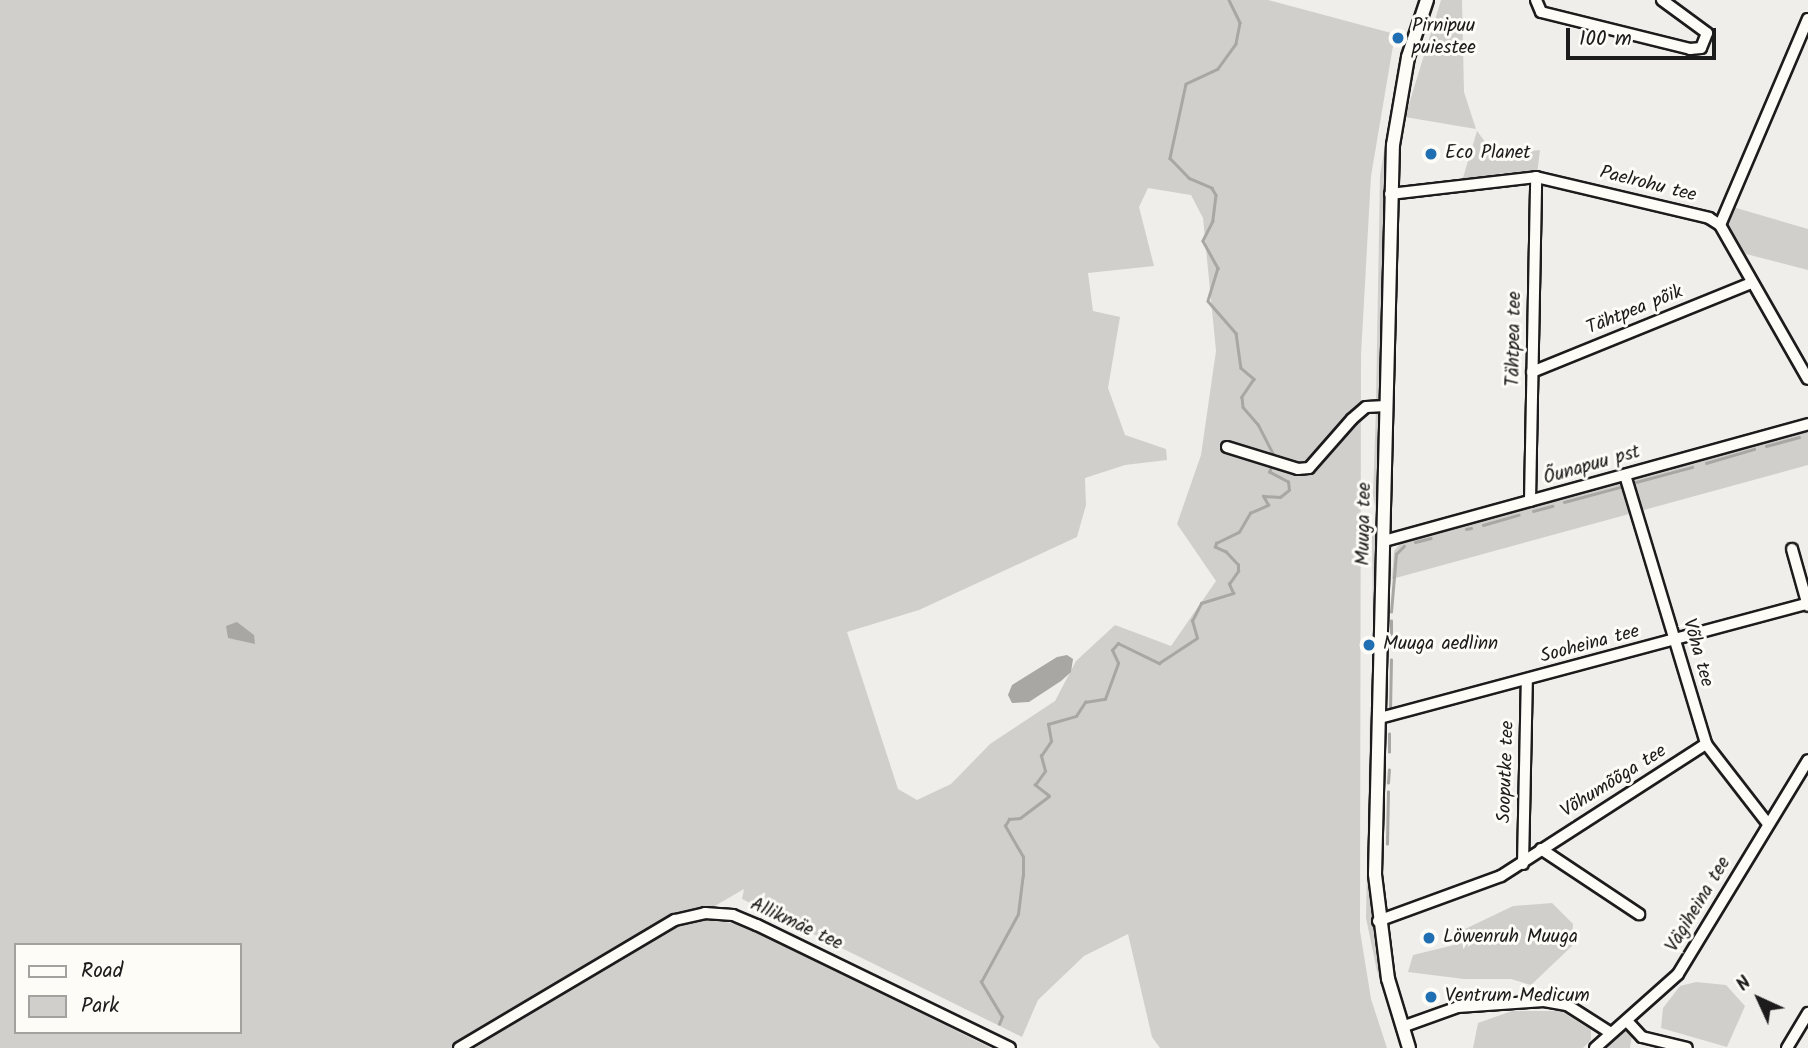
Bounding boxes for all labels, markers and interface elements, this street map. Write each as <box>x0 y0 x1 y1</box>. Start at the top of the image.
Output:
scale bar <box>1570 14 1720 58</box>
place label: Pirnipuu puiestee <box>1412 16 1476 60</box>
text: 100 m <box>1579 23 1632 56</box>
marker: Pirnipuu puiestee <box>1390 30 1406 46</box>
place label: Eco Planet <box>1445 143 1531 165</box>
marker: Eco Planet <box>1423 146 1439 162</box>
street label: Paelrohu tee <box>1597 162 1699 208</box>
street label: Tähtpea põik <box>1583 281 1687 341</box>
street label: Tähtpea tee <box>1503 291 1527 387</box>
street label: Õunapuu pst <box>1541 441 1643 491</box>
street label: Muuga tee <box>1353 482 1377 566</box>
street label: Võha tee <box>1676 616 1718 690</box>
street label: Sooheina tee <box>1538 621 1642 669</box>
place label: Muuga aedlinn <box>1383 634 1498 656</box>
marker: Muuga aedlinn <box>1361 637 1377 653</box>
street label: Sooputke tee <box>1494 720 1520 824</box>
street label: Võhumõõga tee <box>1557 740 1671 824</box>
street label: Vägiheina tee <box>1662 853 1736 957</box>
street label: Allikmäe tee <box>746 894 846 956</box>
place label: Löwenruh Muuga <box>1443 927 1578 949</box>
marker: Löwenruh Muuga <box>1421 930 1437 946</box>
legend <box>14 943 242 1034</box>
text: Road <box>81 955 123 988</box>
north arrow <box>1724 964 1794 1034</box>
text: N <box>1729 969 1759 999</box>
place label: Ventrum Medicum <box>1445 986 1590 1008</box>
marker: Ventrum Medicum <box>1423 989 1439 1005</box>
text: Park <box>81 990 119 1023</box>

